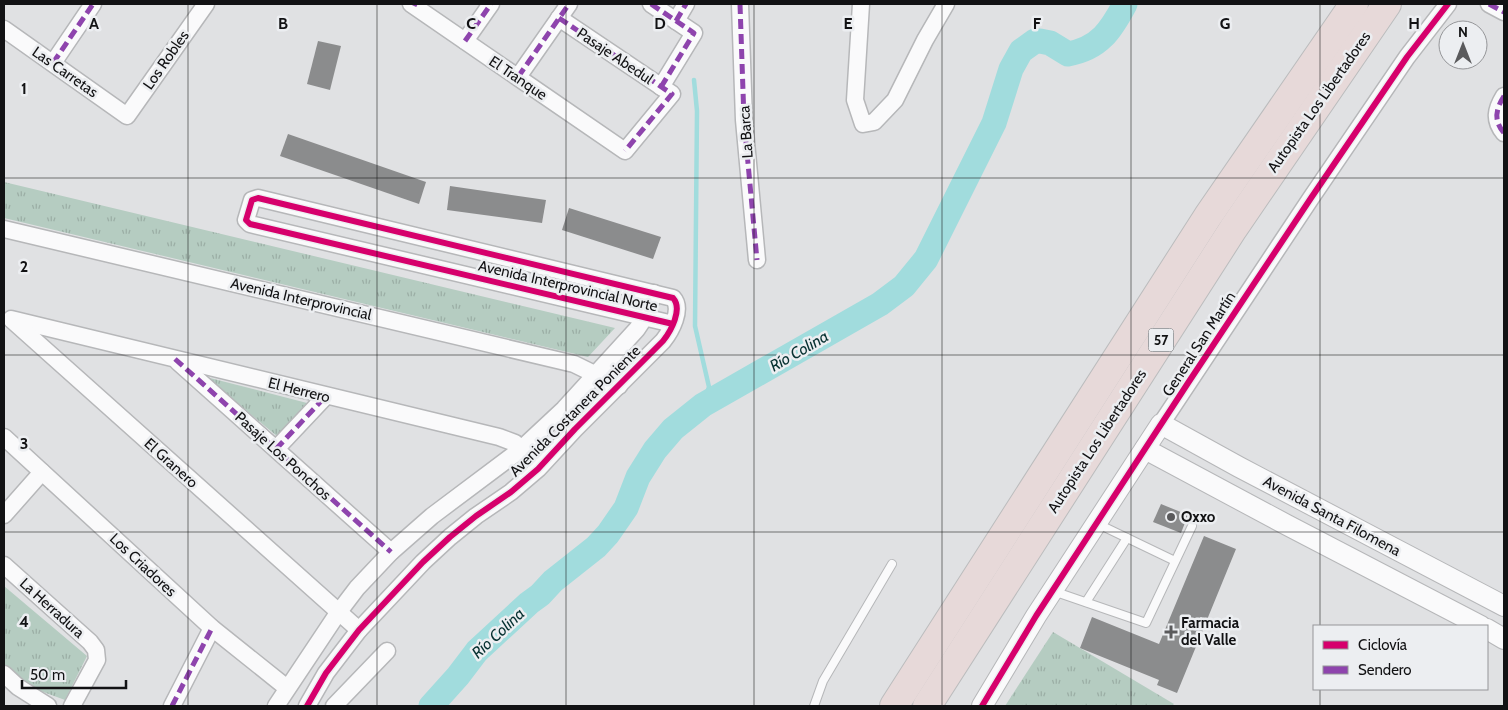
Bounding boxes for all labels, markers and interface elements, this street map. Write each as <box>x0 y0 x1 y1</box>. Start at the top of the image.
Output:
text: A <box>89 14 99 33</box>
text: B <box>278 14 288 33</box>
text: C <box>466 14 476 33</box>
text: D <box>654 14 666 33</box>
text: E <box>843 14 853 33</box>
text: F <box>1033 14 1042 33</box>
text: G <box>1220 14 1230 33</box>
text: H <box>1408 14 1420 33</box>
north arrow <box>1438 20 1488 70</box>
text: N <box>1458 23 1468 41</box>
street label: Pasaje Abedul <box>573 24 657 88</box>
street label: Los Robles <box>139 27 193 93</box>
street label: Autopista Los Libertadores <box>1264 28 1374 176</box>
street label: Las Carretas <box>29 43 101 101</box>
street label: El Tranque <box>486 52 551 104</box>
text: 1 <box>21 79 27 98</box>
street label: La Barca <box>735 104 757 159</box>
text: 2 <box>20 257 28 276</box>
street label: Avenida Interprovincial Norte <box>477 257 660 315</box>
street label: Avenida Interprovincial <box>229 274 374 324</box>
street label: General San Martín <box>1159 288 1239 400</box>
water label: Río Colina <box>766 327 832 375</box>
road number: 57 <box>1148 328 1174 352</box>
street label: Avenida Costanera Poniente <box>506 342 644 480</box>
street label: Autopista Los Libertadores <box>1044 366 1150 516</box>
street label: El Herrero <box>266 374 332 406</box>
street label: Pasaje Los Ponchos <box>231 408 335 504</box>
text: 3 <box>20 434 28 453</box>
street label: El Granero <box>140 434 202 492</box>
street label: Avenida Santa Filomena <box>1260 472 1404 560</box>
place label: Oxxo <box>1181 508 1216 526</box>
marker: Oxxo <box>1165 511 1177 523</box>
street label: Los Criadores <box>106 530 180 600</box>
street label: La Herradura <box>16 574 89 642</box>
water label: Río Colina <box>468 604 528 662</box>
text: 4 <box>19 612 29 631</box>
place label: Farmacia del Valle <box>1181 614 1240 649</box>
legend <box>1313 625 1488 690</box>
marker: Farmacia del Valle <box>1165 626 1177 638</box>
text: Ciclovía <box>1358 636 1408 654</box>
scale bar <box>22 658 126 690</box>
text: Sendero <box>1358 661 1412 679</box>
text: 50 m <box>30 666 65 684</box>

